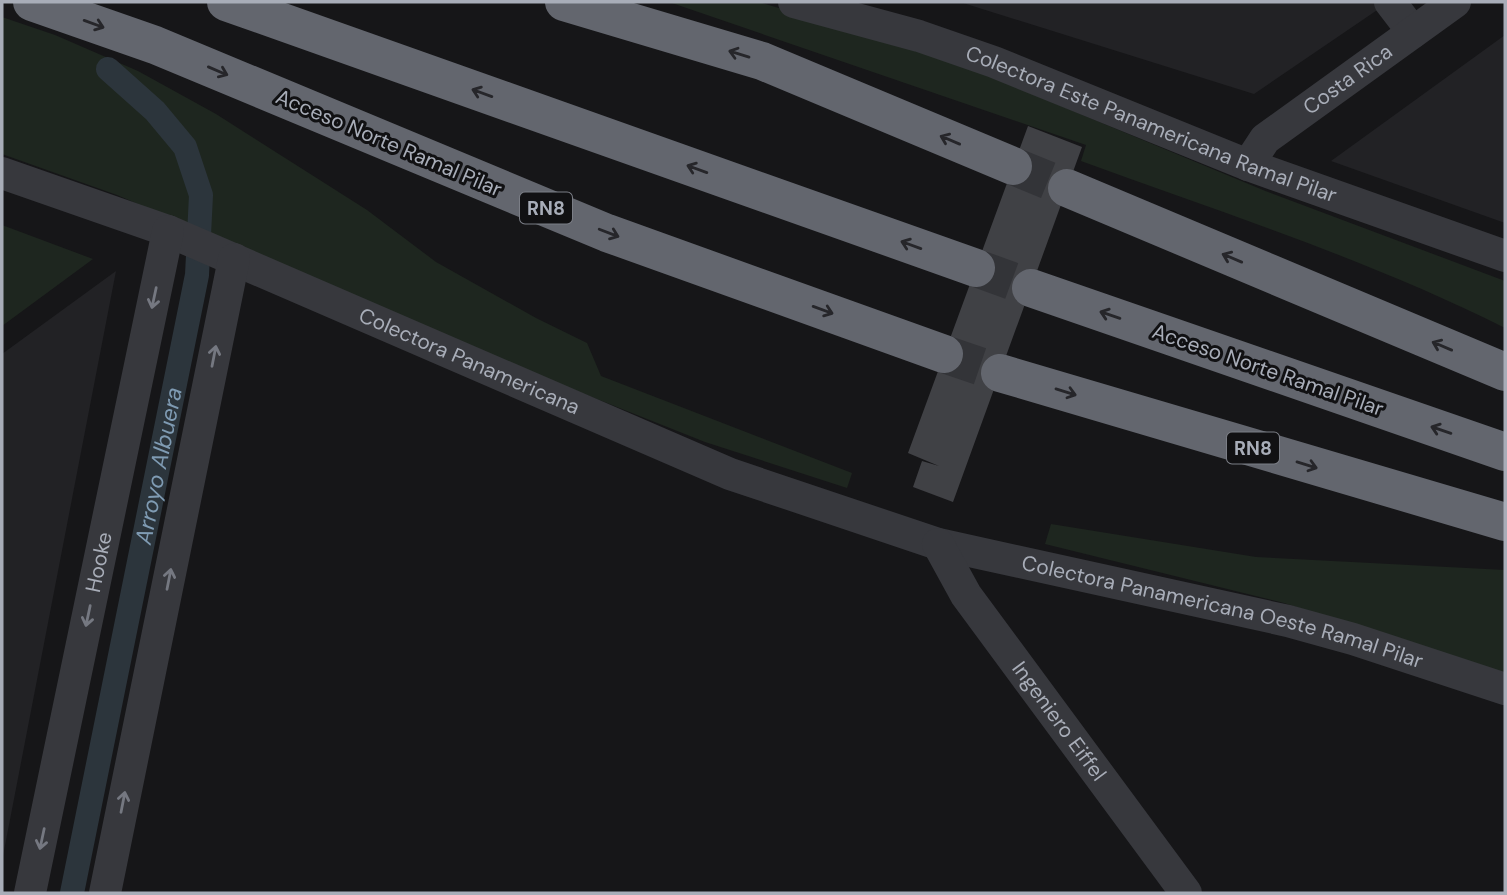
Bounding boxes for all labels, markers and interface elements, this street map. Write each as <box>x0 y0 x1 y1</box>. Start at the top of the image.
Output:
one-way arrow <box>82 18 104 31</box>
street label: Costa Rica <box>1297 38 1398 121</box>
street label: Colectora Este Panamericana Ramal Pilar <box>962 39 1341 209</box>
one-way arrow <box>728 47 750 60</box>
one-way arrow <box>206 66 228 79</box>
street label: Acceso Norte Ramal Pilar <box>272 83 507 203</box>
one-way arrow <box>472 86 494 98</box>
one-way arrow <box>940 132 961 145</box>
one-way arrow <box>686 162 708 174</box>
road number: RN8 <box>520 192 572 224</box>
one-way arrow <box>598 228 619 241</box>
one-way arrow <box>901 238 923 250</box>
one-way arrow <box>1222 251 1244 264</box>
one-way arrow <box>146 286 160 309</box>
street label: Colectora Panamericana <box>354 301 584 421</box>
one-way arrow <box>812 305 834 317</box>
one-way arrow <box>1099 308 1121 321</box>
street label: Acceso Norte Ramal Pilar <box>1148 317 1388 423</box>
one-way arrow <box>1432 339 1454 352</box>
one-way arrow <box>207 345 221 368</box>
water label: Arroyo Albuera <box>128 384 189 548</box>
one-way arrow <box>1055 387 1077 400</box>
one-way arrow <box>1430 423 1452 435</box>
road number: RN8 <box>1227 432 1279 463</box>
one-way arrow <box>1296 459 1318 472</box>
street label: Hooke <box>79 529 119 595</box>
street label: Colectora Panamericana Oeste Ramal Pilar <box>1019 549 1427 675</box>
one-way arrow <box>162 568 176 591</box>
one-way arrow <box>80 604 94 627</box>
street label: Ingeniero Eiffel <box>1006 656 1113 787</box>
one-way arrow <box>117 791 131 814</box>
one-way arrow <box>34 827 48 850</box>

